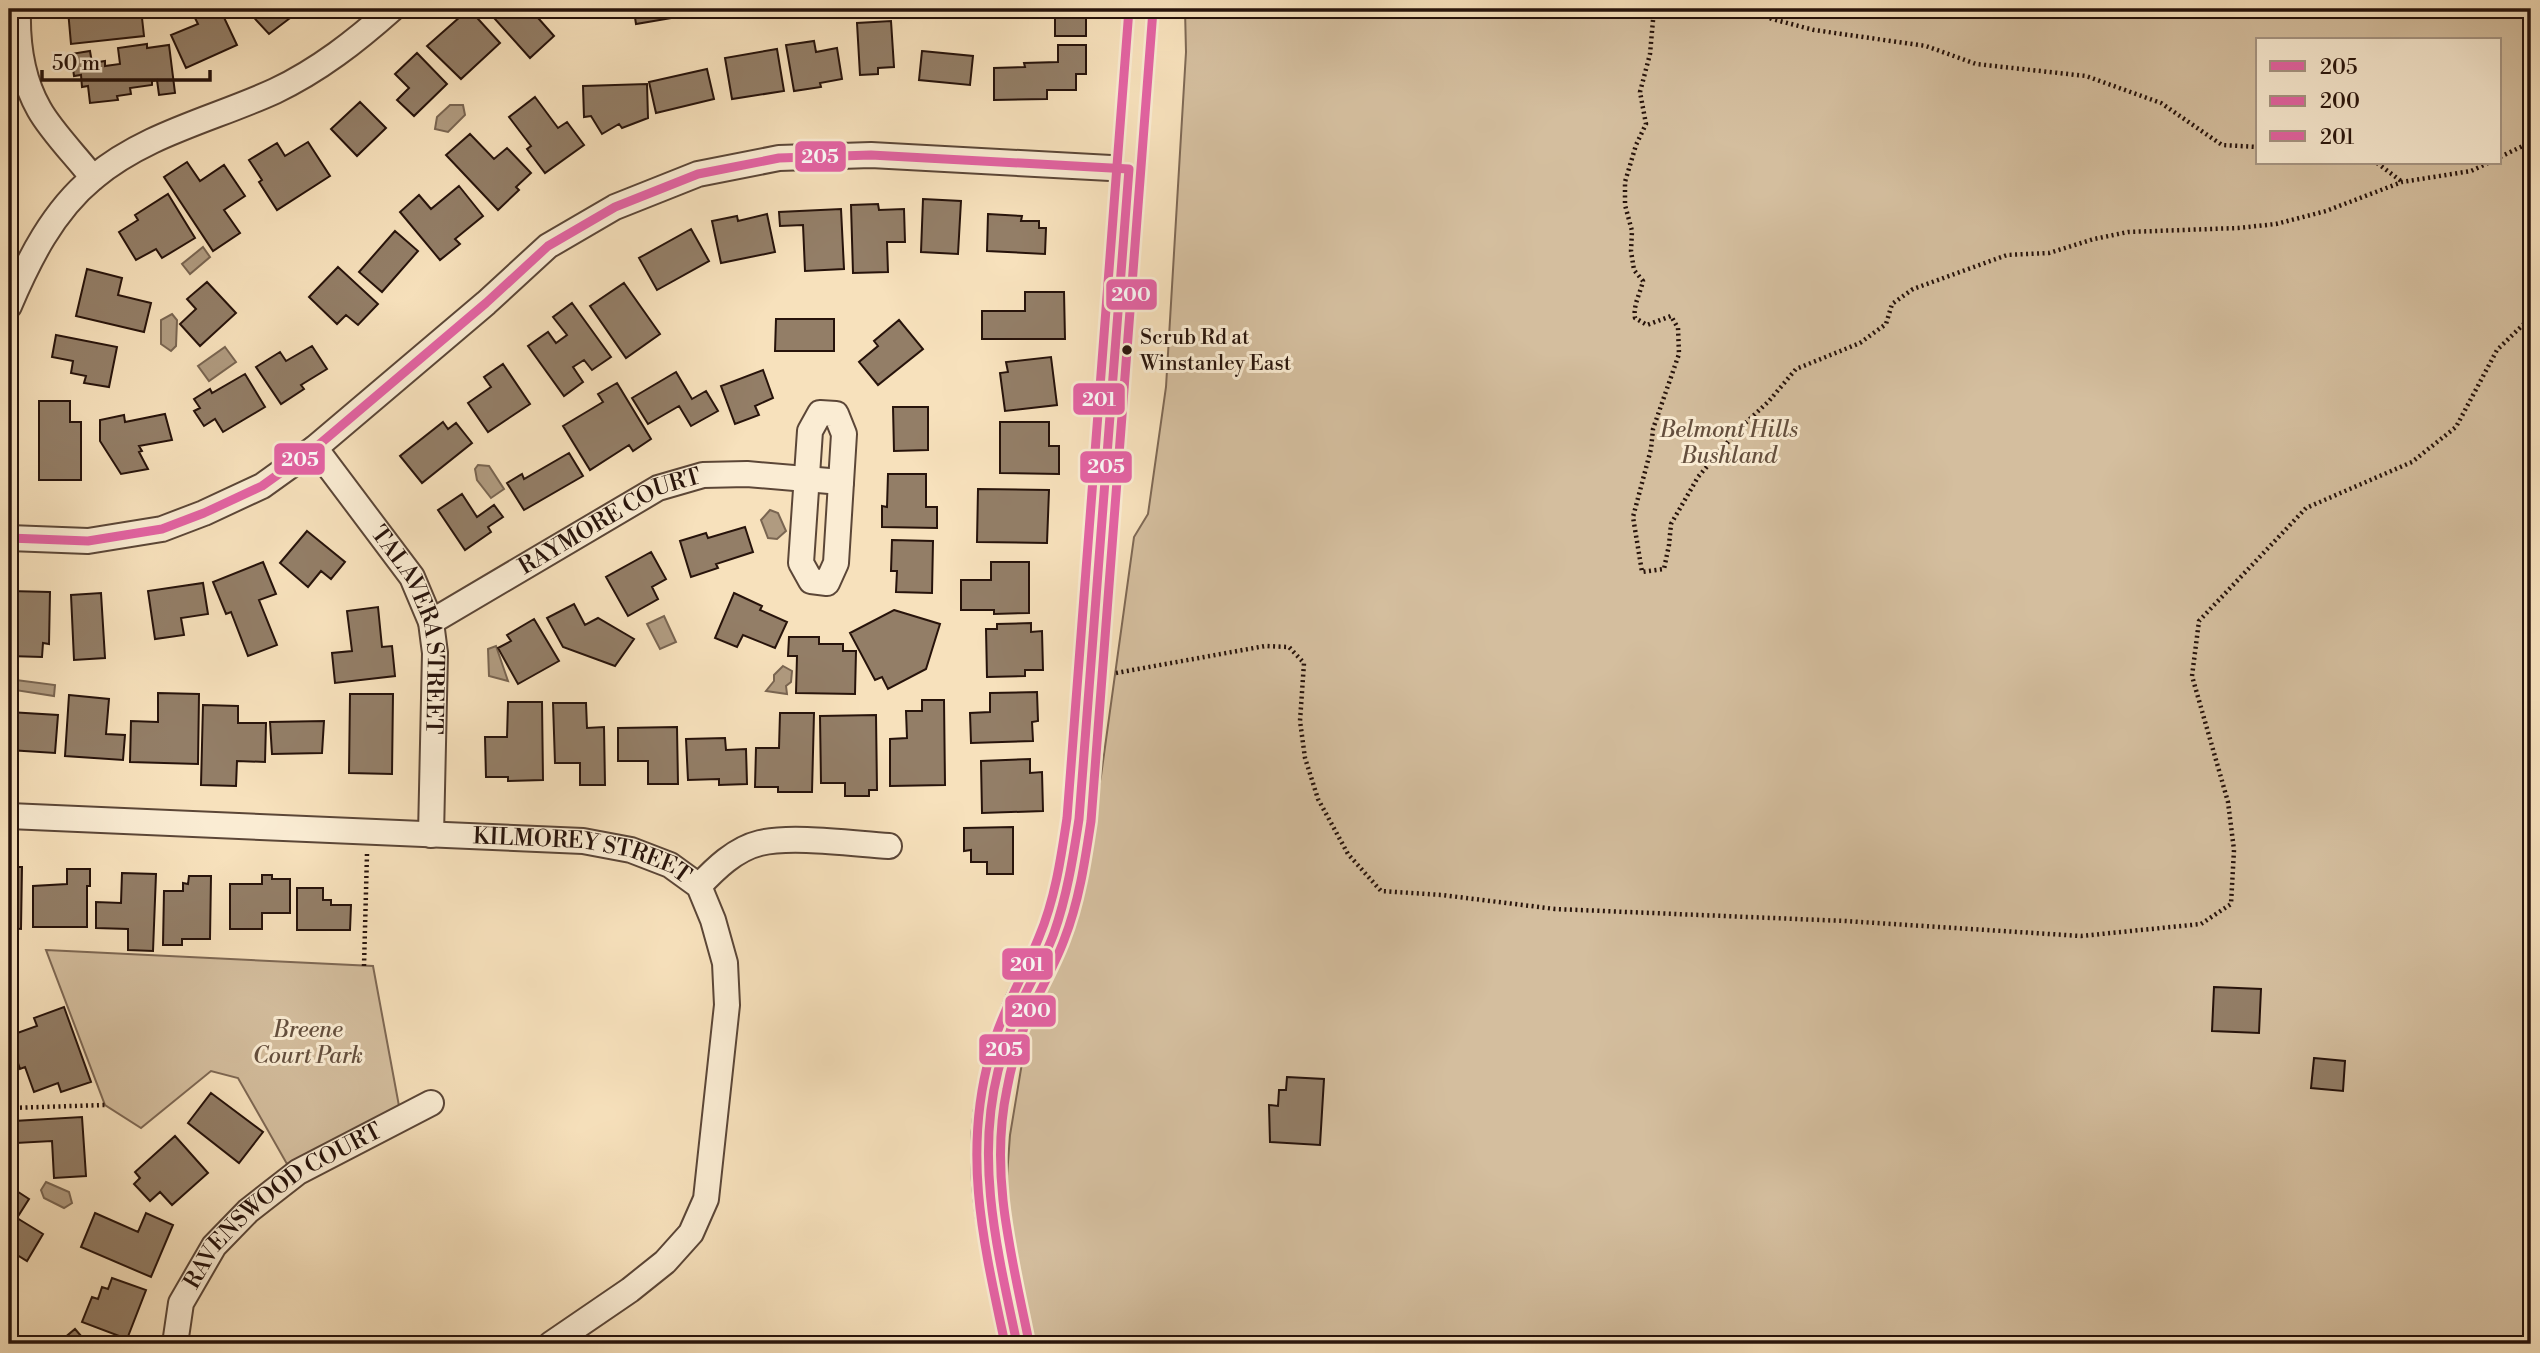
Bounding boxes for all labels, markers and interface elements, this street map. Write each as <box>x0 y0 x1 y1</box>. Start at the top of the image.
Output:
scale bar <box>42 38 210 82</box>
legend <box>2256 38 2502 164</box>
text: 50 m <box>52 51 100 77</box>
text: 205 <box>2320 55 2357 81</box>
text: 200 <box>2320 89 2360 115</box>
text: 201 <box>2320 125 2354 151</box>
line badge: 205 <box>794 140 847 173</box>
text: 205 <box>801 145 839 169</box>
line badge: 200 <box>1105 278 1158 311</box>
text: 200 <box>1111 283 1151 307</box>
place label: Scrub Rd at Winstanley East <box>1139 325 1292 377</box>
marker: Scrub Rd at Winstanley East <box>1120 343 1134 357</box>
line badge: 201 <box>1072 382 1126 416</box>
text: 201 <box>1082 388 1116 412</box>
park label: Belmont Hills Bushland <box>1659 416 1799 470</box>
line badge: 205 <box>273 442 326 476</box>
text: 205 <box>281 448 319 472</box>
line badge: 205 <box>1079 450 1133 484</box>
text: 205 <box>1087 455 1125 479</box>
street label: RAYMORE COURT <box>514 462 704 581</box>
street label: TALAVERA STREET <box>365 520 449 735</box>
street label: KILMOREY STREET <box>472 822 697 890</box>
line badge: 201 <box>1001 947 1054 981</box>
text: 201 <box>1010 953 1044 977</box>
line badge: 200 <box>1004 994 1057 1028</box>
text: 200 <box>1011 999 1051 1023</box>
park label: Breene Court Park <box>253 1016 363 1070</box>
line badge: 205 <box>978 1033 1031 1066</box>
text: 205 <box>985 1038 1023 1062</box>
street label: RAVENSWOOD COURT <box>178 1117 387 1294</box>

